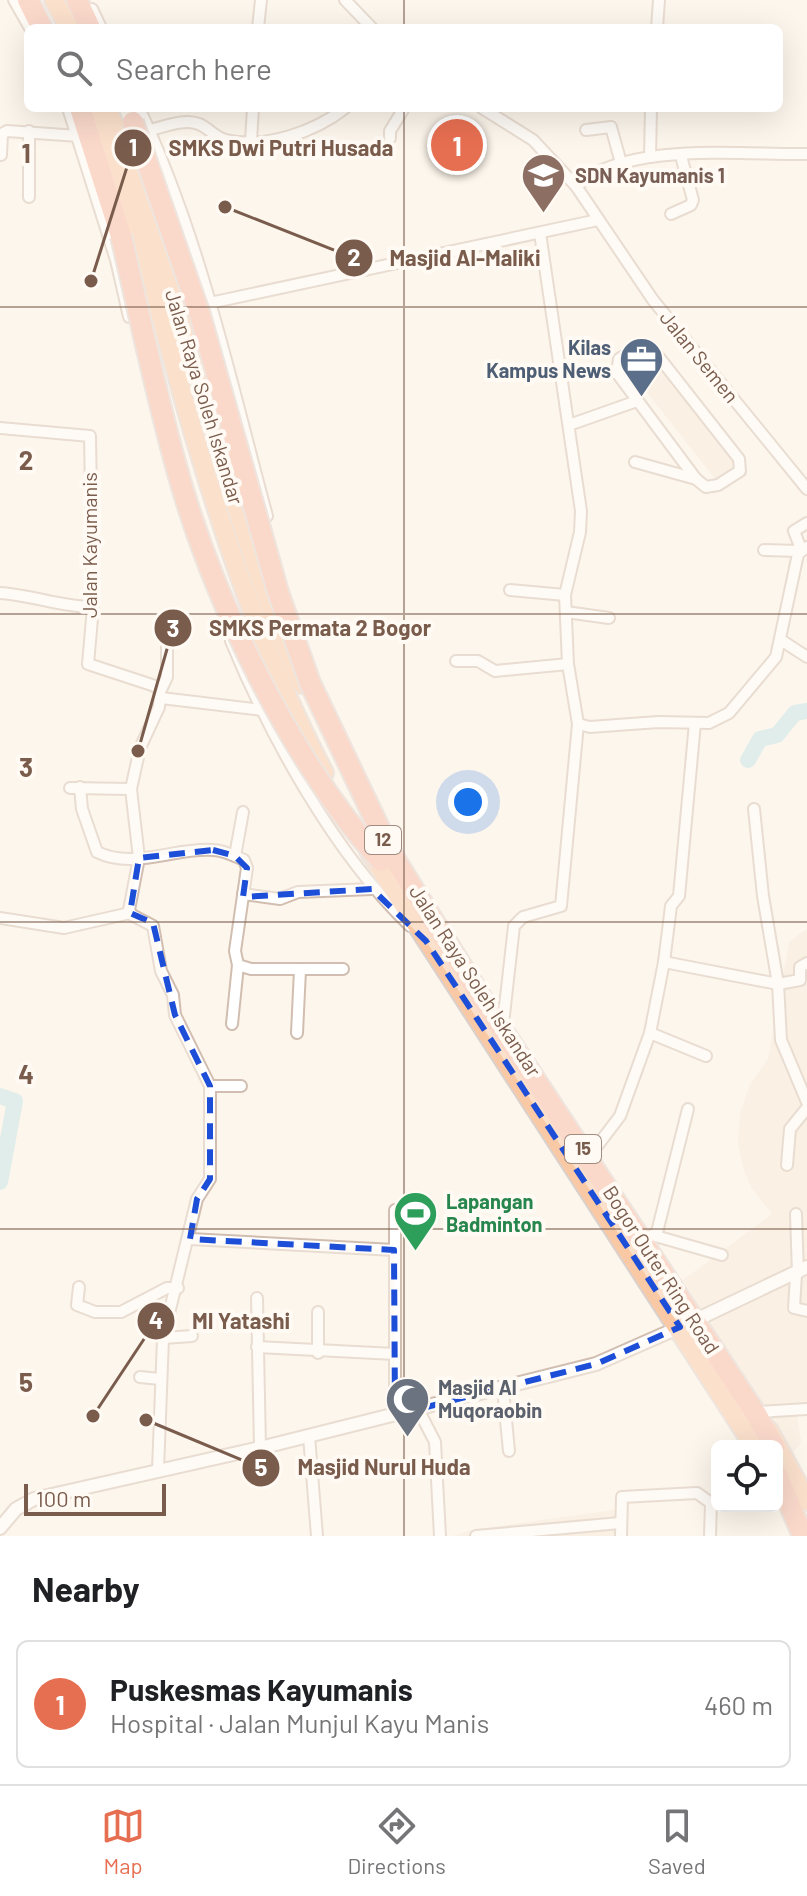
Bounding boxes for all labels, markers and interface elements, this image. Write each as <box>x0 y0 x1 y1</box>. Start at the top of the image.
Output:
search box <box>24 24 783 112</box>
icon: search <box>52 46 96 90</box>
text: Search here <box>116 50 272 86</box>
pin: 1 <box>431 115 483 175</box>
callout: SMKS Dwi Putri Husada <box>113 125 409 171</box>
text: 1 <box>129 132 137 161</box>
text: SMKS Dwi Putri Husada <box>169 134 393 160</box>
text: 1 <box>21 137 31 168</box>
school or university icon: SDN Kayumanis 1 <box>520 152 568 215</box>
place label: SDN Kayumanis 1 <box>575 163 725 187</box>
callout: Masjid Al-Maliki <box>334 235 557 281</box>
text: 2 <box>347 242 361 271</box>
text: Masjid Al-Maliki <box>389 244 541 270</box>
street label: Jalan Raya Soleh Iskandar <box>161 286 249 507</box>
street label: Jalan Semen <box>655 305 744 407</box>
place label: Kilas Kampus News <box>486 335 611 382</box>
office icon: Kilas Kampus News <box>618 336 666 399</box>
text: 2 <box>19 444 33 475</box>
street label: Jalan Kayumanis <box>77 472 101 618</box>
callout: SMKS Permata 2 Bogor <box>153 605 447 651</box>
text: 3 <box>167 613 179 642</box>
text: SMKS Permata 2 Bogor <box>209 614 432 640</box>
text: 3 <box>19 751 33 782</box>
your location <box>448 782 488 822</box>
road number: 12 <box>365 826 401 854</box>
street label: Jalan Raya Soleh Iskandar <box>405 880 547 1081</box>
text: 4 <box>18 1058 34 1089</box>
road number: 15 <box>565 1135 601 1163</box>
street label: Bogor Outer Ring Road <box>599 1181 725 1358</box>
sports icon: Lapangan Badminton <box>391 1189 439 1252</box>
place label: Lapangan Badminton <box>446 1189 543 1236</box>
callout: MI Yatashi <box>136 1298 306 1344</box>
text: 4 <box>149 1305 163 1334</box>
text: MI Yatashi <box>192 1307 290 1333</box>
text: 5 <box>19 1366 33 1397</box>
place label: Masjid Al Muqoraobin <box>438 1375 542 1422</box>
mosque icon: Masjid Al Muqoraobin <box>383 1376 431 1439</box>
map controls <box>711 1440 783 1512</box>
button: locate <box>711 1440 783 1512</box>
callout: Masjid Nurul Huda <box>241 1445 486 1491</box>
text: 5 <box>255 1452 268 1481</box>
text: Masjid Nurul Huda <box>297 1453 471 1479</box>
scale bar <box>24 1480 166 1516</box>
text: 100 m <box>36 1485 91 1511</box>
text: Nearby <box>32 1568 140 1609</box>
text: Puskesmas Kayumanis <box>110 1671 413 1707</box>
text: 1 <box>55 1689 65 1720</box>
text: 460 m <box>704 1689 773 1720</box>
text: Hospital · Jalan Munjul Kayu Manis <box>110 1707 489 1738</box>
tab: Map <box>101 1804 145 1878</box>
tab: Directions <box>347 1804 446 1878</box>
tab: Saved <box>648 1804 706 1878</box>

